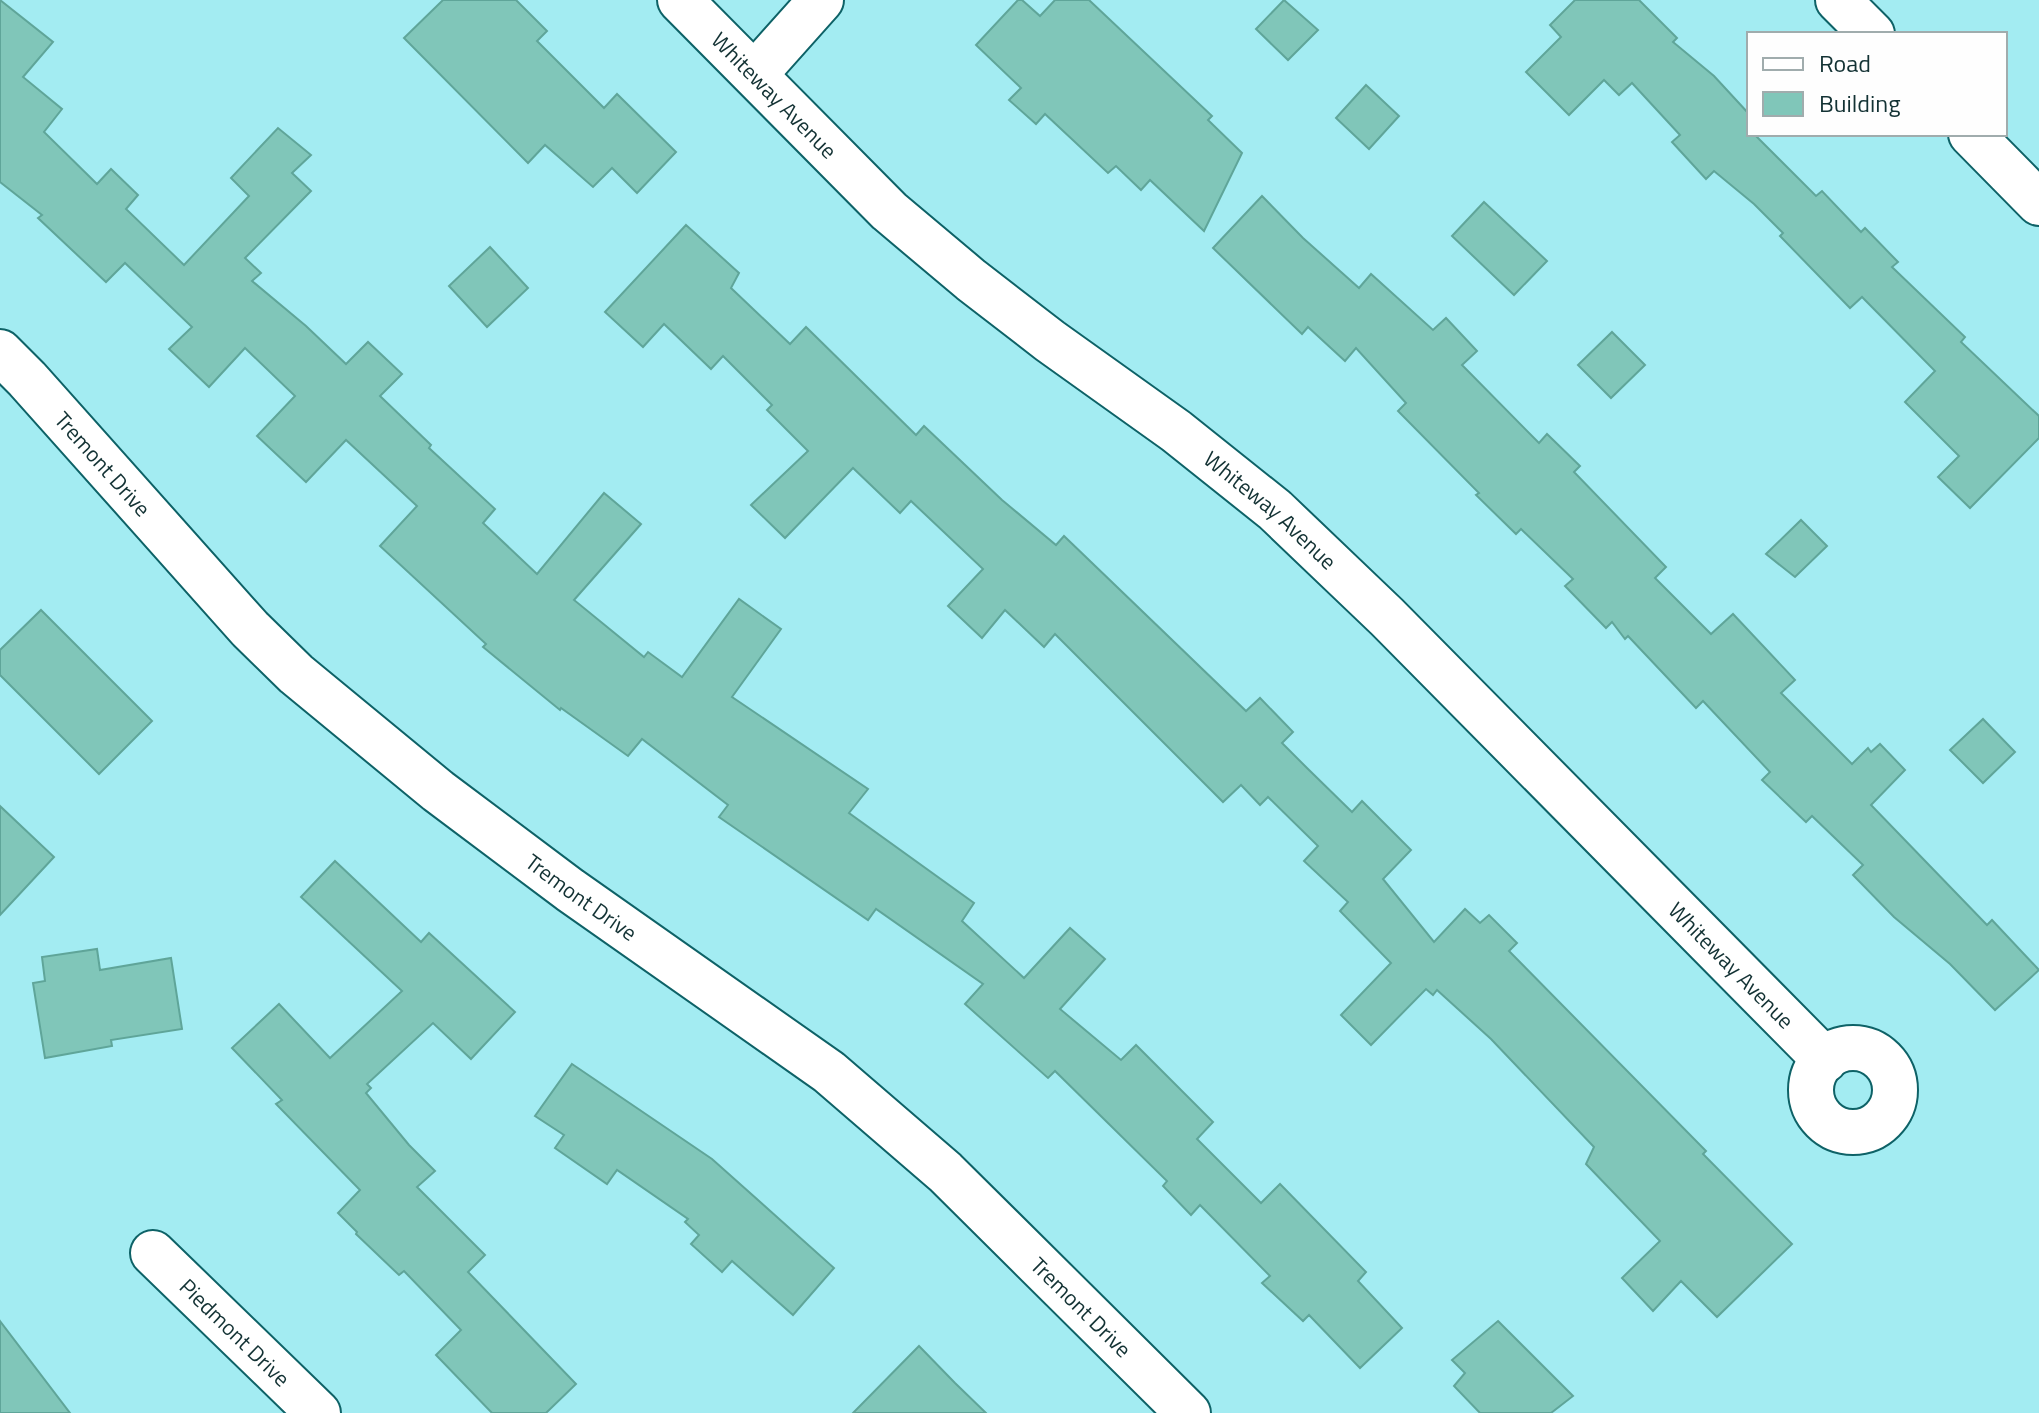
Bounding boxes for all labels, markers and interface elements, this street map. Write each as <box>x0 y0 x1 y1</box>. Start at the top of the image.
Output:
street label: Whiteway Avenue <box>704 24 845 166</box>
legend <box>1747 32 2007 136</box>
text: Road <box>1819 45 1871 81</box>
text: Building <box>1819 85 1901 121</box>
street label: Tremont Drive <box>47 404 159 524</box>
street label: Whiteway Avenue <box>1196 443 1345 578</box>
street label: Tremont Drive <box>518 845 644 949</box>
street label: Whiteway Avenue <box>1661 894 1802 1036</box>
street label: Tremont Drive <box>1023 1249 1140 1365</box>
street label: Piedmont Drive <box>172 1270 298 1394</box>

